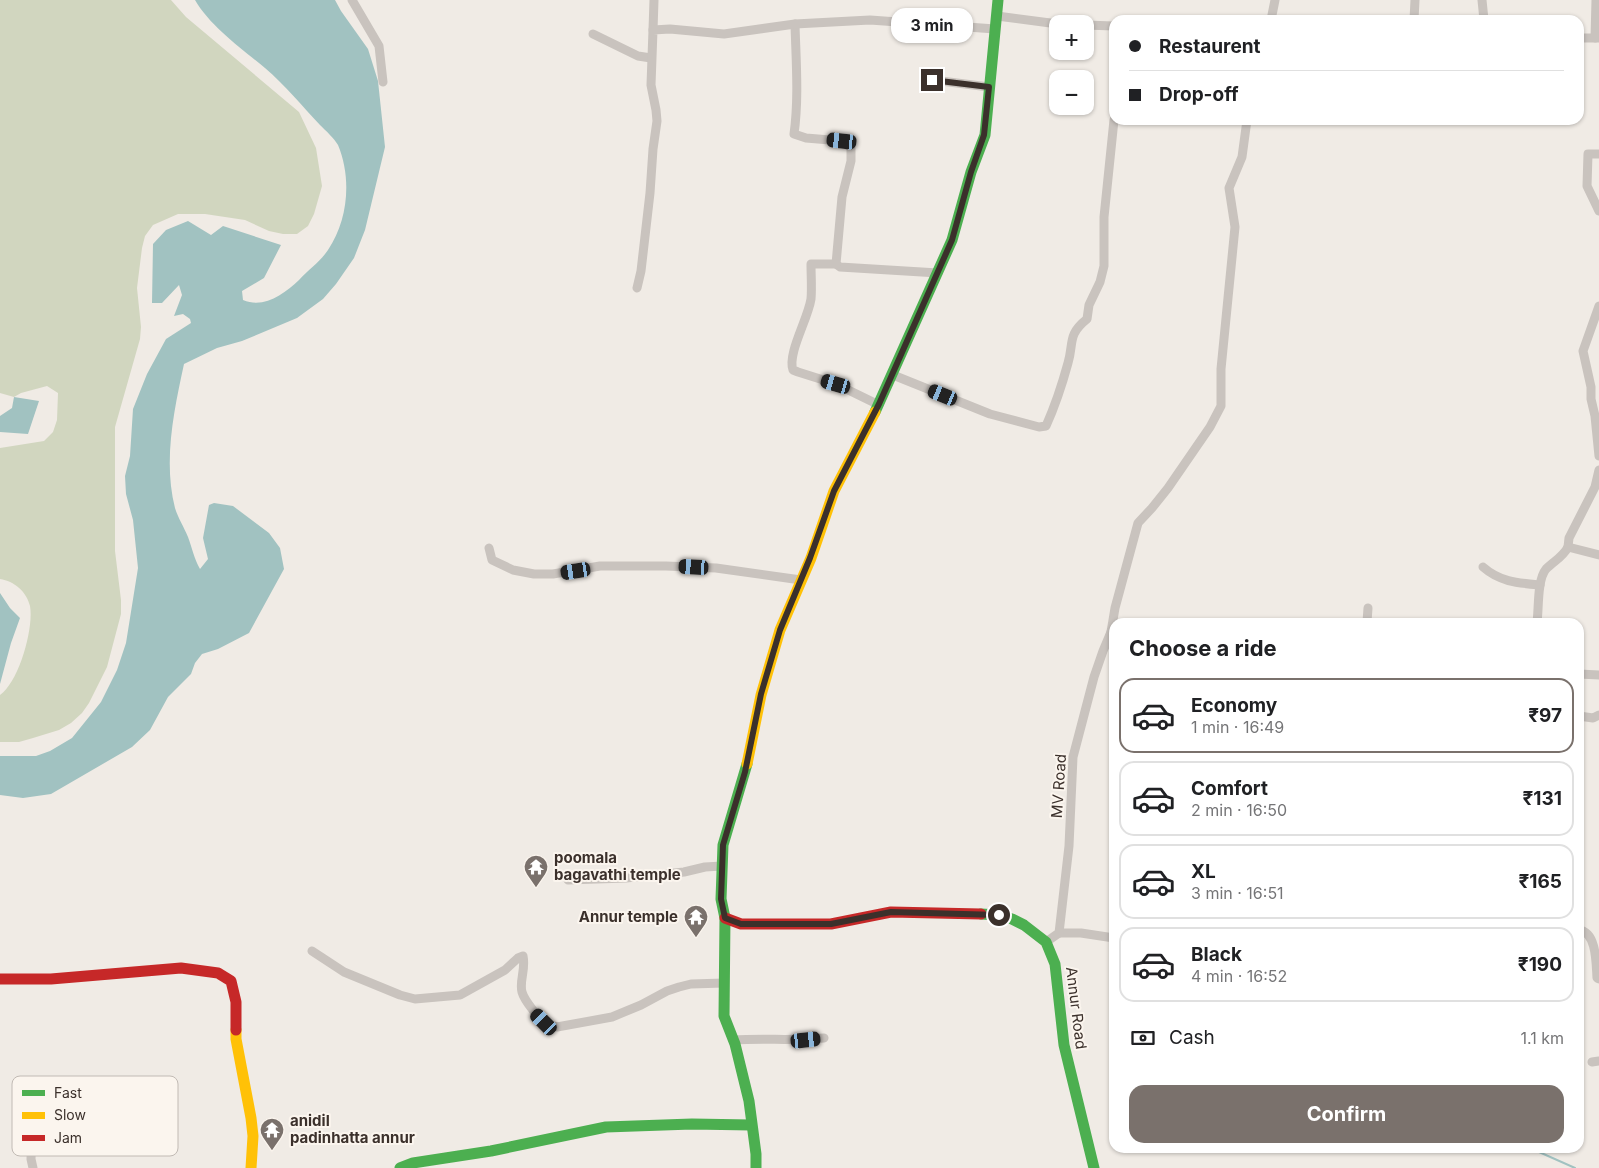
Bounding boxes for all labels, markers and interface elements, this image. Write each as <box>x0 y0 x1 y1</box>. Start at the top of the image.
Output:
callout: 3 min <box>891 8 973 42</box>
text: 3 min <box>910 15 954 35</box>
map controls <box>1049 15 1094 115</box>
button: + <box>1049 15 1094 60</box>
text: Restaurent <box>1159 35 1261 58</box>
route end <box>921 69 943 91</box>
button: − <box>1049 70 1094 115</box>
text: Drop-off <box>1159 83 1239 106</box>
car <box>826 132 857 150</box>
car <box>819 373 852 395</box>
car <box>926 382 959 408</box>
car <box>678 559 709 575</box>
car <box>560 561 591 581</box>
text: Choose a ride <box>1129 635 1277 661</box>
icon: car <box>1131 693 1176 738</box>
text: Economy <box>1191 694 1277 717</box>
text: ₹97 <box>1528 704 1562 727</box>
text: 1 min · 16:49 <box>1191 717 1284 737</box>
street label: MV Road <box>1047 753 1070 819</box>
icon: car <box>1131 776 1176 821</box>
text: Comfort <box>1191 777 1268 800</box>
text: ₹131 <box>1522 787 1562 810</box>
text: 2 min · 16:50 <box>1191 800 1287 820</box>
place label: poomala bagavathi temple <box>554 848 681 884</box>
temple icon: poomala bagavathi temple <box>523 854 549 888</box>
icon: car <box>1131 859 1176 904</box>
text: XL <box>1191 860 1216 883</box>
text: ₹165 <box>1518 870 1562 893</box>
text: 3 min · 16:51 <box>1191 883 1284 903</box>
temple icon: Annur temple <box>683 904 709 938</box>
route start <box>988 904 1010 926</box>
place label: Annur temple <box>579 907 678 926</box>
icon: car <box>1131 942 1176 987</box>
text: Black <box>1191 943 1242 966</box>
text: ₹190 <box>1518 953 1562 976</box>
street label: Annur Road <box>1062 966 1091 1050</box>
text: 4 min · 16:52 <box>1191 966 1287 986</box>
car <box>528 1006 559 1038</box>
icon: cash <box>1129 1024 1157 1052</box>
text: Cash <box>1169 1026 1215 1049</box>
text: 1.1 km <box>1520 1028 1564 1048</box>
car <box>790 1031 821 1049</box>
legend <box>12 1076 178 1156</box>
text: Fast <box>54 1084 82 1101</box>
button: Confirm <box>1129 1085 1564 1143</box>
text: Slow <box>54 1106 86 1123</box>
place label: anidil padinhatta annur <box>290 1111 415 1147</box>
temple icon: anidil padinhatta annur <box>259 1117 285 1151</box>
text: Jam <box>54 1129 82 1146</box>

